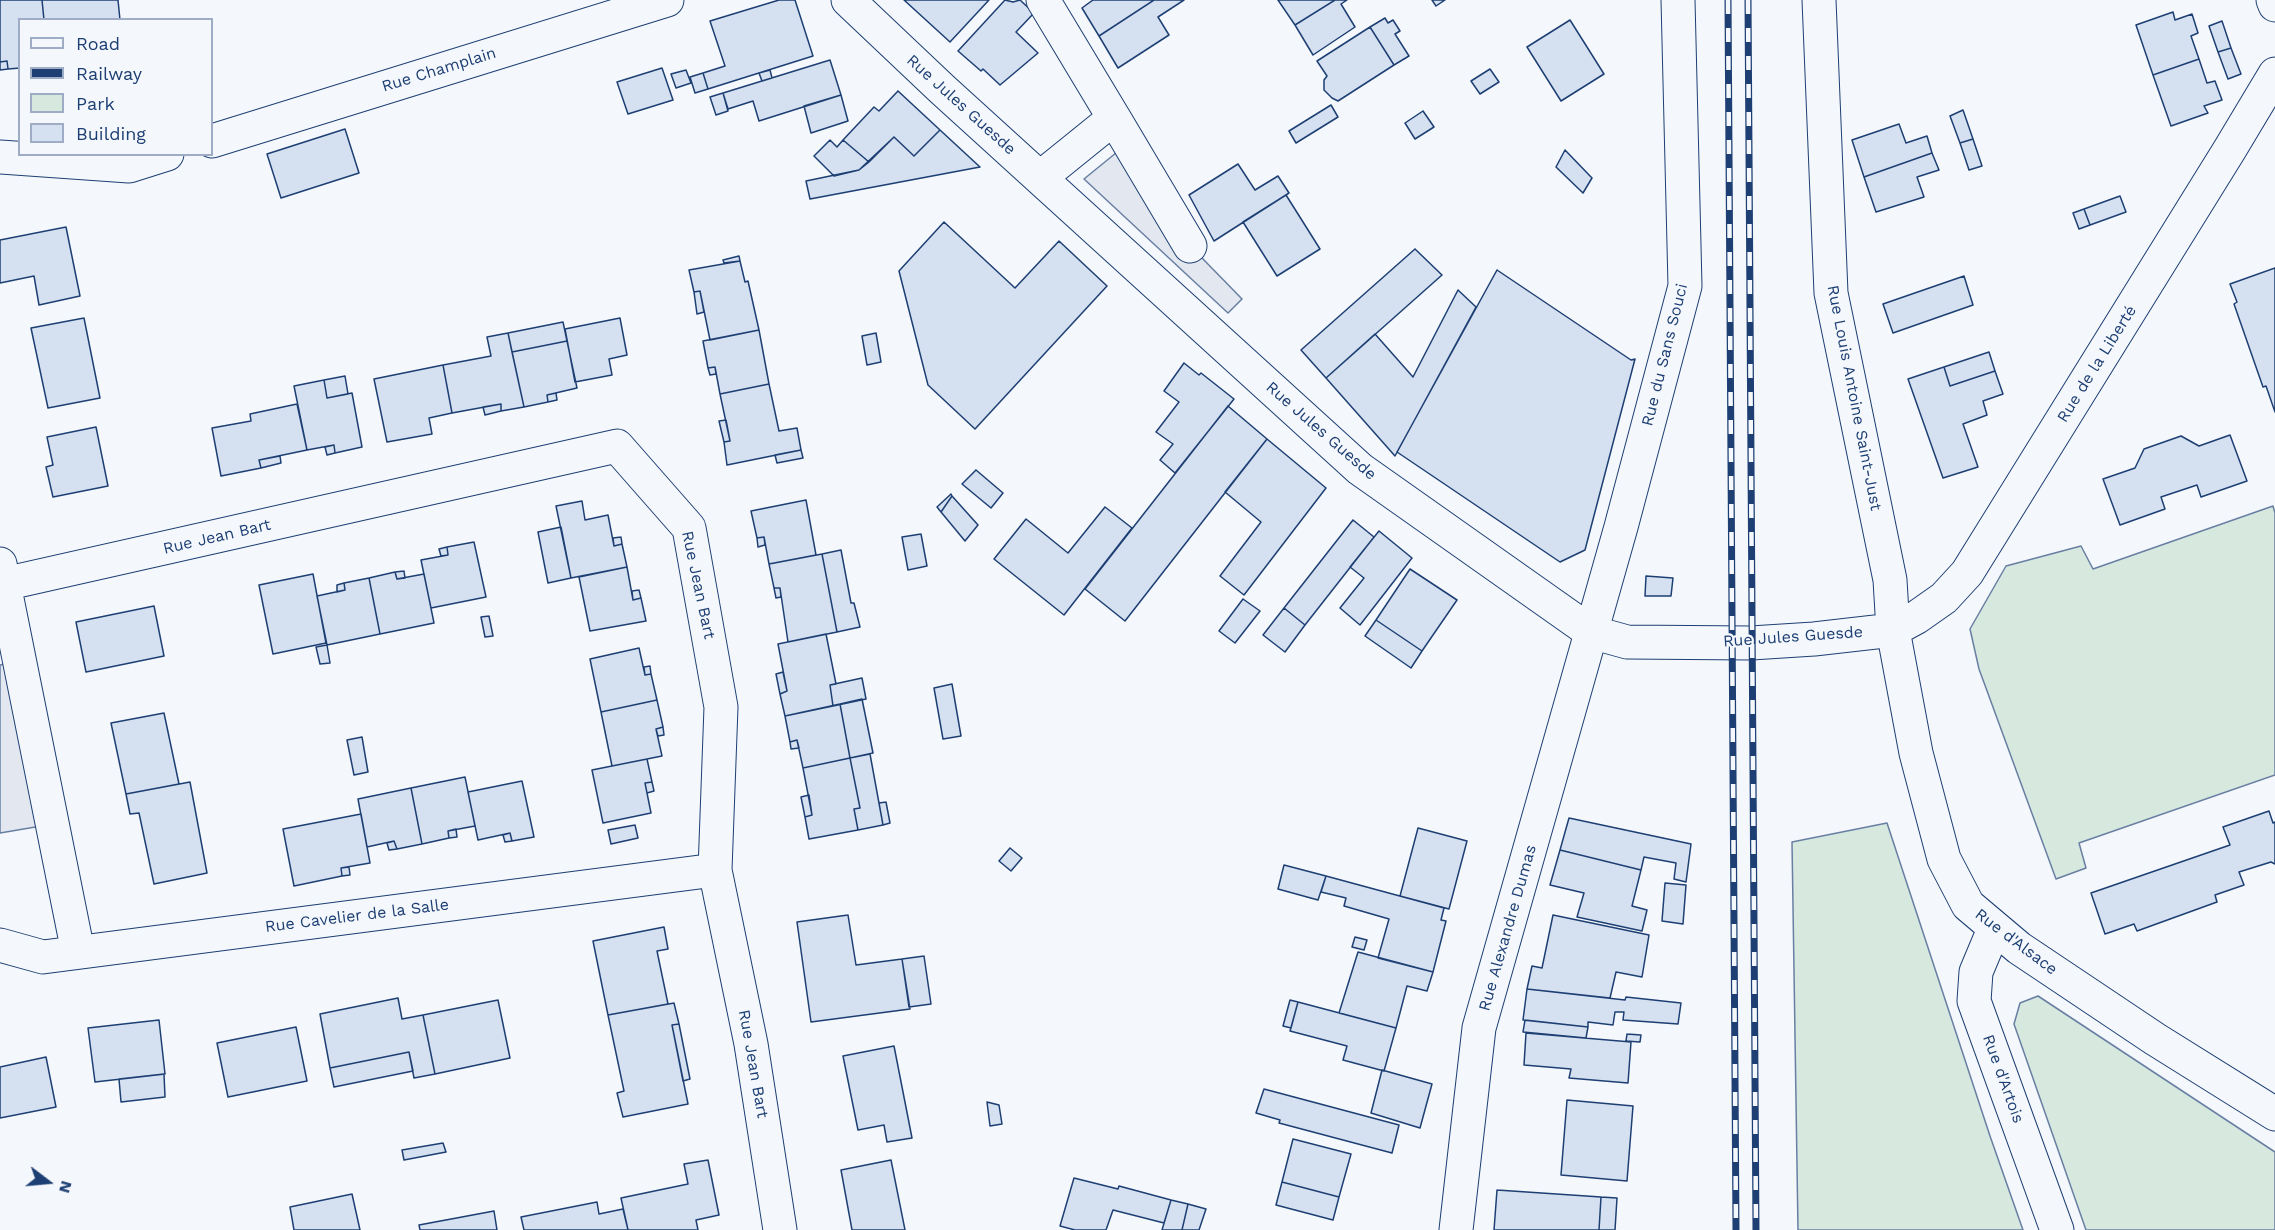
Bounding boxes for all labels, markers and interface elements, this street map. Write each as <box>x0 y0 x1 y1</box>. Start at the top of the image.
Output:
legend <box>18 18 213 156</box>
text: Road <box>76 33 120 54</box>
street label: Rue Champlain <box>380 44 498 96</box>
street label: Rue Jules Guesde <box>902 51 1020 159</box>
text: Railway <box>76 63 142 84</box>
text: Park <box>76 93 115 114</box>
text: Building <box>76 123 146 144</box>
street label: Rue du Sans Souci <box>1638 282 1692 428</box>
street label: Rue Louis Antoine Saint-Just <box>1823 284 1885 512</box>
street label: Rue de la Liberté <box>2053 302 2141 426</box>
street label: Rue Jules Guesde <box>1262 378 1380 484</box>
street label: Rue Jean Bart <box>161 515 273 559</box>
street label: Rue Jean Bart <box>677 529 719 641</box>
street label: Rue Jules Guesde <box>1722 623 1864 651</box>
street label: Rue Alexandre Dumas <box>1475 843 1541 1013</box>
street label: Rue Cavelier de la Salle <box>264 895 450 937</box>
street label: Rue d'Alsace <box>1971 905 2061 979</box>
street label: Rue Jean Bart <box>734 1008 772 1120</box>
street label: Rue d'Artois <box>1978 1032 2028 1126</box>
north arrow <box>18 1152 78 1212</box>
text: N <box>55 1179 77 1195</box>

